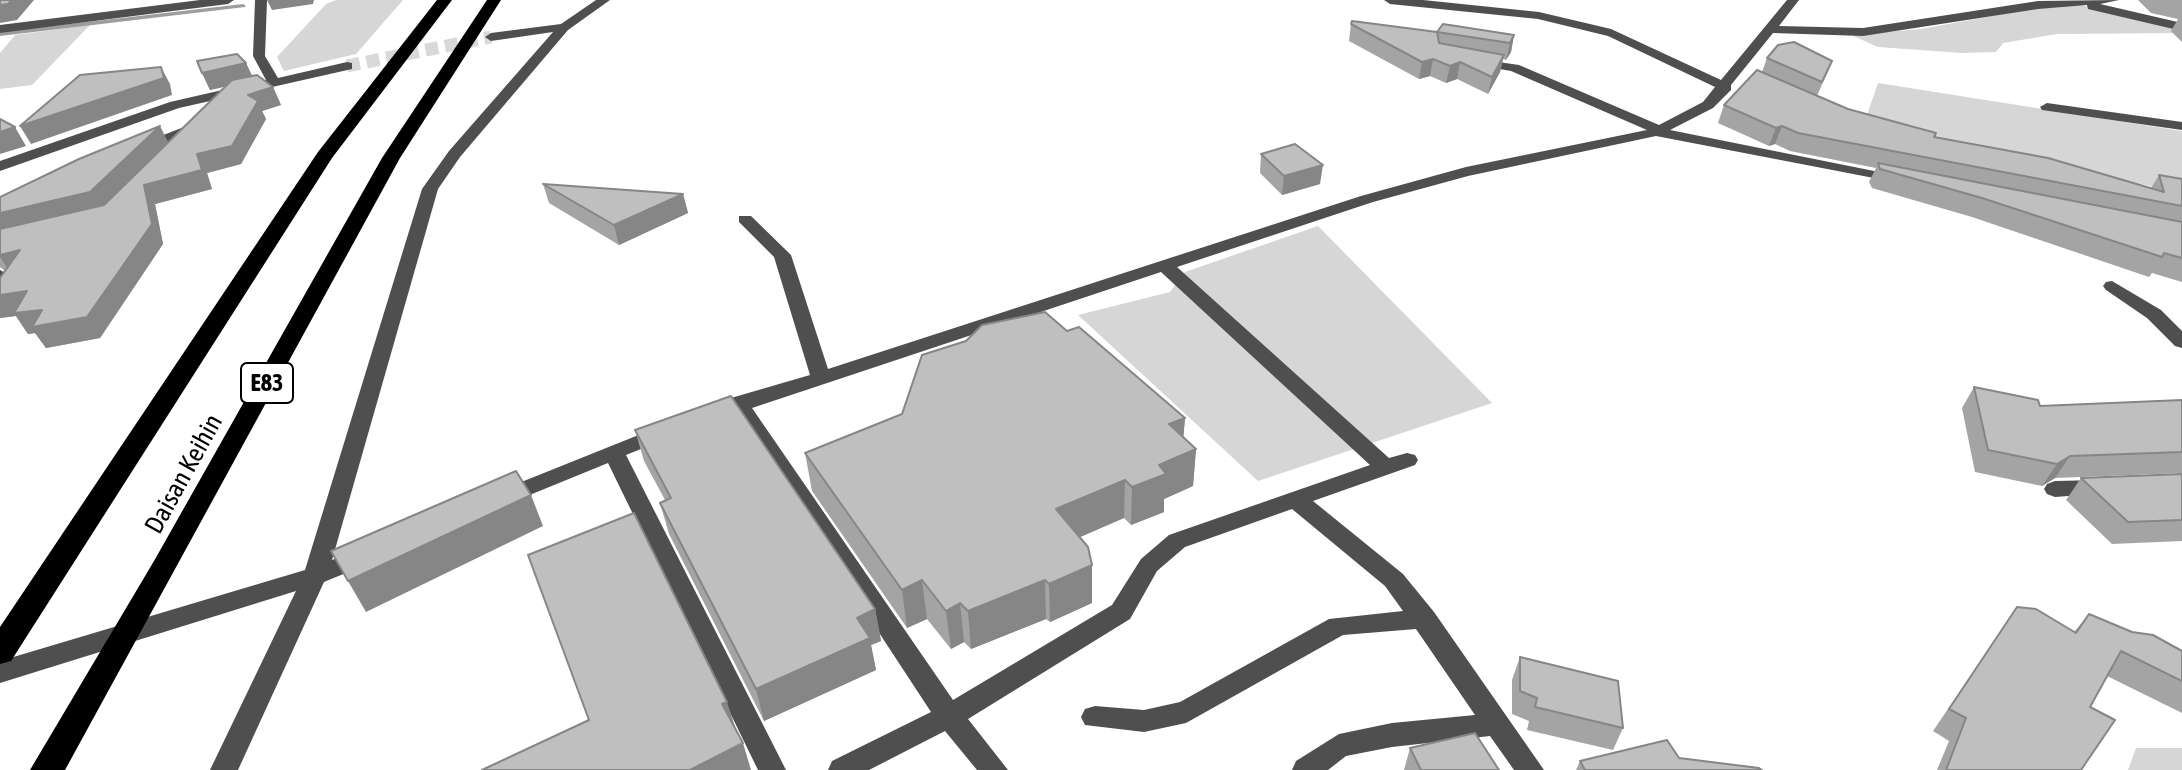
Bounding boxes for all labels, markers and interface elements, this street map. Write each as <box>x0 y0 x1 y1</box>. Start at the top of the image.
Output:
road number: E83 <box>241 363 293 403</box>
street label: Daisan Keihin <box>139 409 229 539</box>

